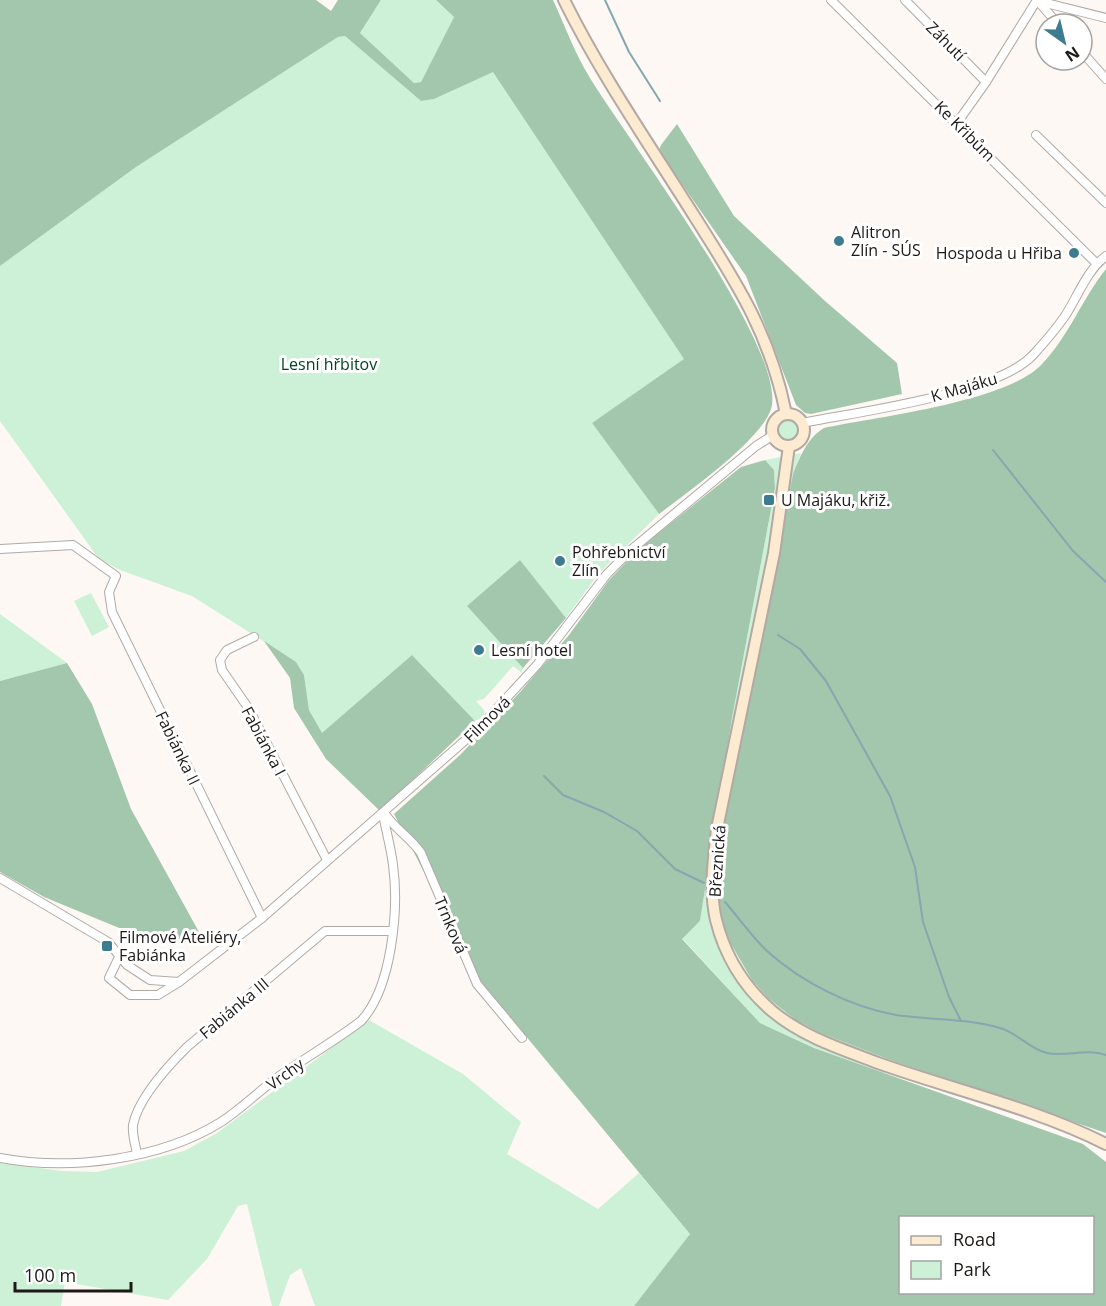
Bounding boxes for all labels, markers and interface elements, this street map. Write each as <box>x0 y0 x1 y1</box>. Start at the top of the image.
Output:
north arrow <box>1034 12 1094 72</box>
street label: Záhutí <box>921 16 971 66</box>
text: N <box>1061 42 1084 67</box>
street label: Ke Křibům <box>930 96 1000 166</box>
place label: Alitron Zlín - SÚS <box>851 221 921 261</box>
marker: Alitron Zlín - SÚS <box>832 234 846 248</box>
place label: Hospoda u Hřiba <box>936 242 1062 264</box>
marker: Hospoda u Hřiba <box>1067 246 1081 260</box>
park label: Lesní hřbitov <box>281 353 377 375</box>
street label: K Majáku <box>928 367 1000 407</box>
place label: U Majáku, křiž. <box>781 489 890 511</box>
marker: U Majáku, křiž. <box>762 493 776 507</box>
place label: Pohřebnictví Zlín <box>572 541 667 581</box>
marker: Pohřebnictví Zlín <box>553 554 567 568</box>
place label: Lesní hotel <box>491 639 572 661</box>
marker: Lesní hotel <box>472 643 486 657</box>
street label: Filmová <box>459 691 515 747</box>
street label: Fabiánka I <box>237 702 291 780</box>
street label: Fabiánka II <box>151 707 205 789</box>
street label: Březnická <box>704 824 730 898</box>
street label: Trnková <box>429 893 473 957</box>
place label: Filmové Ateliéry, Fabiánka <box>119 926 241 966</box>
marker: Filmové Ateliéry, Fabiánka <box>100 939 114 953</box>
street label: Fabiánka III <box>195 972 273 1044</box>
street label: Vrchy <box>262 1052 309 1095</box>
legend <box>899 1216 1094 1294</box>
text: Road <box>953 1227 996 1251</box>
scale bar <box>15 1255 130 1293</box>
text: Park <box>953 1257 991 1281</box>
text: 100 m <box>24 1263 76 1287</box>

